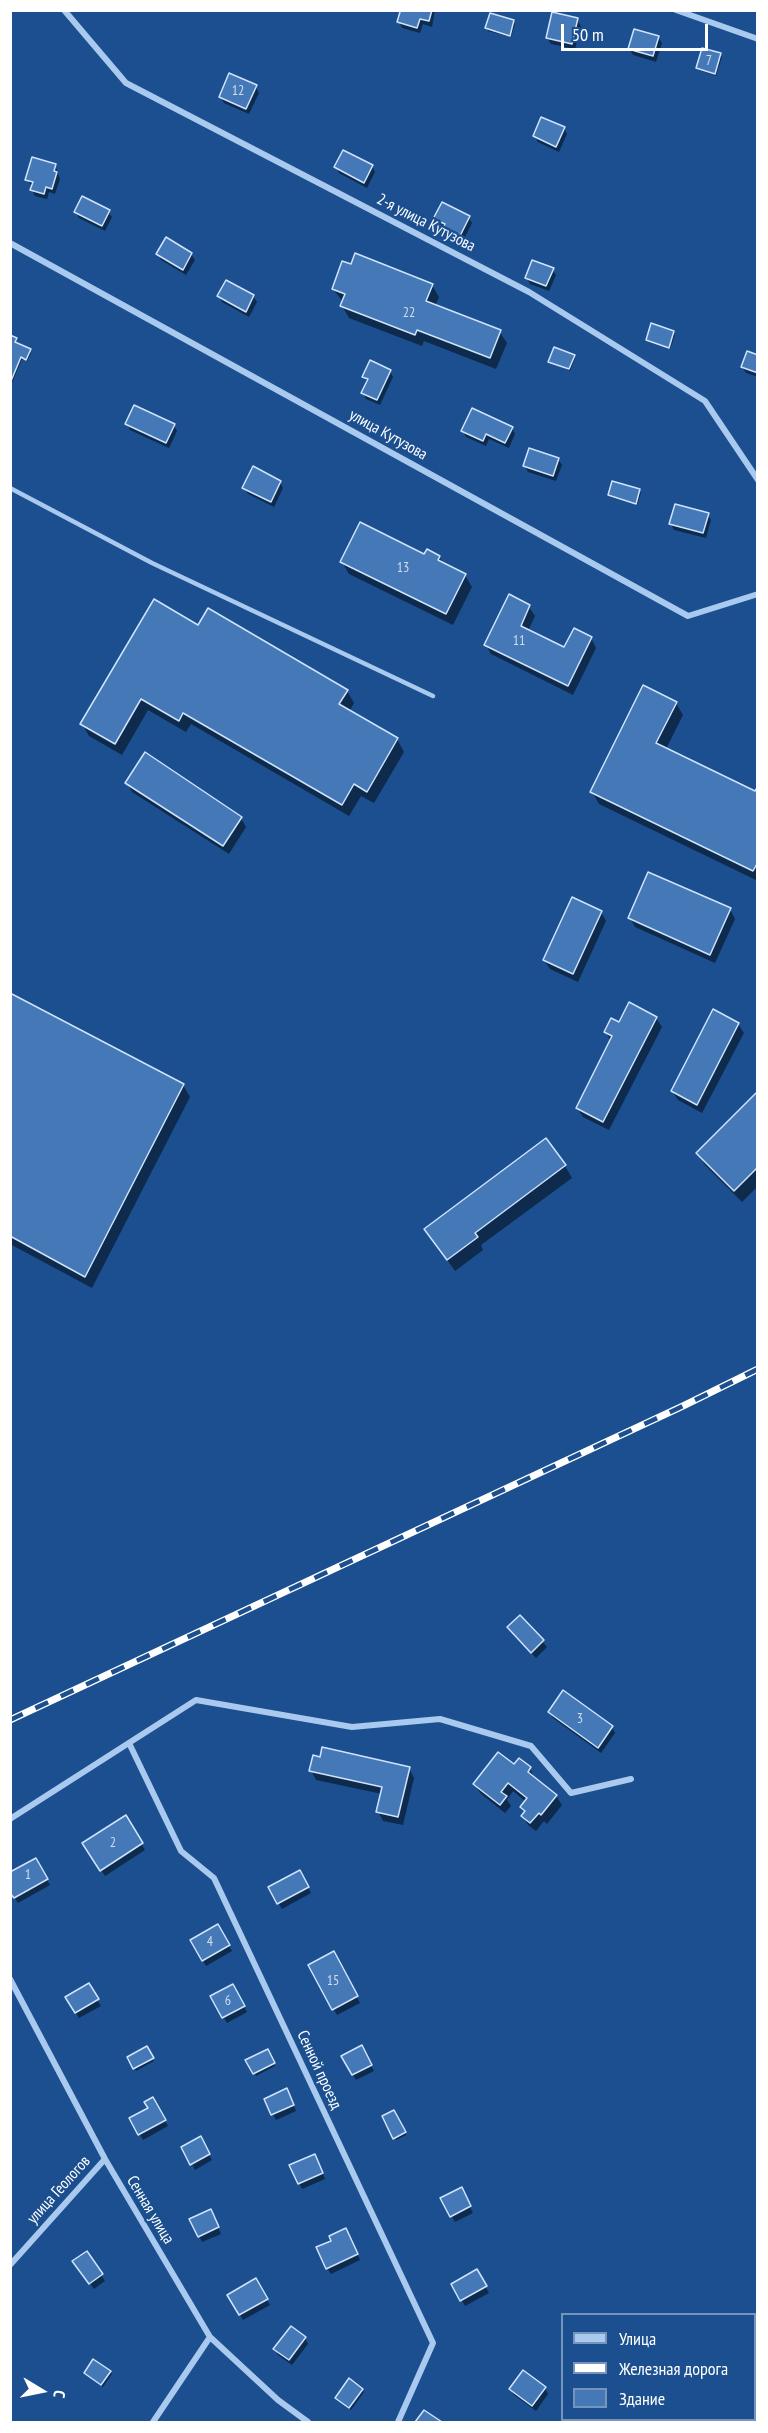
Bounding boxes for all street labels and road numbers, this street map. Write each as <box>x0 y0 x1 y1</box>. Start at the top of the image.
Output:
street label: 2-я улица Кутузова <box>373 190 479 256</box>
street label: улица Кутузова <box>345 406 431 464</box>
street label: Сенной проезд <box>292 2028 346 2112</box>
street label: улица Геологов <box>23 2152 95 2228</box>
street label: Сенная улица <box>122 2172 178 2248</box>

